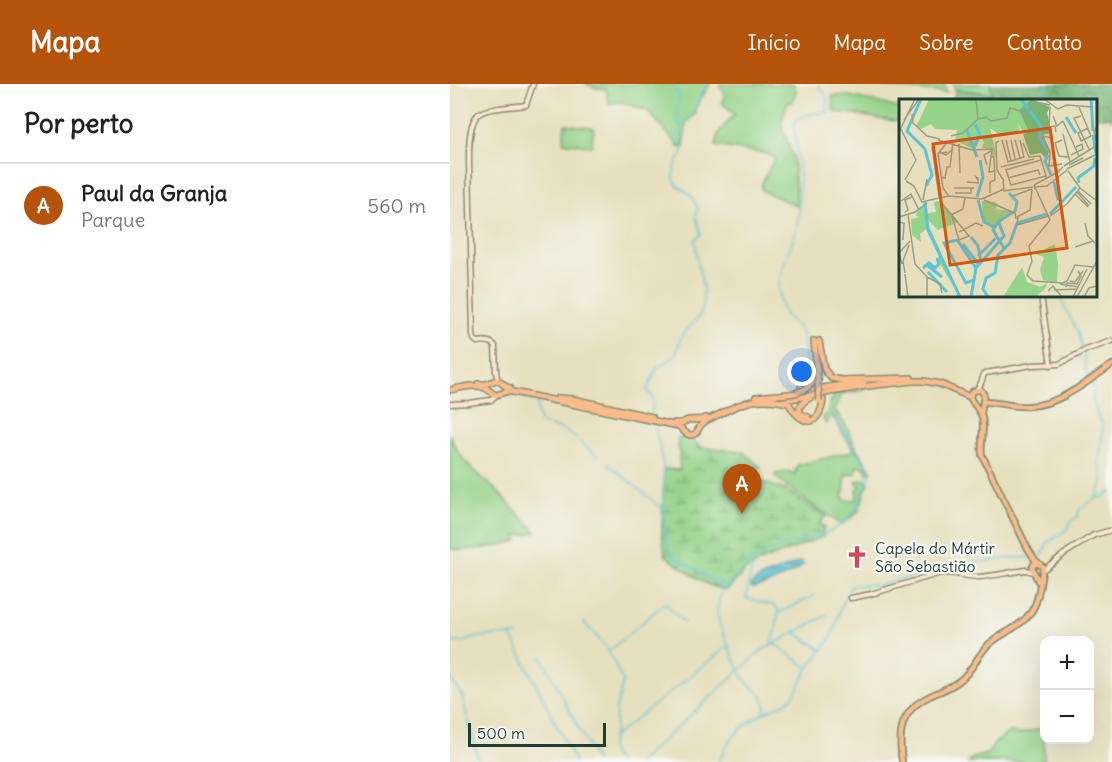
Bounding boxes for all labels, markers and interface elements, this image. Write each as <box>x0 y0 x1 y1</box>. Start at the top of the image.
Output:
text: Mapa <box>30 24 100 60</box>
text: Início <box>747 29 801 56</box>
text: Mapa <box>834 29 886 56</box>
text: Sobre <box>919 29 974 56</box>
text: Contato <box>1007 29 1082 56</box>
inset map <box>899 99 1097 297</box>
text: Por perto <box>24 107 133 140</box>
text: Paul da Granja <box>81 179 227 207</box>
text: A <box>37 193 50 218</box>
text: 560 m <box>368 193 426 218</box>
text: Parque <box>81 207 145 232</box>
your location <box>787 357 816 386</box>
pin: A <box>722 464 762 514</box>
place label: Capela do Mártir São Sebastião <box>875 538 996 576</box>
church icon: Capela do Mártir São Sebastião <box>844 544 870 570</box>
map controls <box>1040 636 1094 744</box>
button: + <box>1040 636 1094 690</box>
button: − <box>1040 690 1094 744</box>
scale bar <box>468 720 606 748</box>
text: 500 m <box>477 723 525 743</box>

